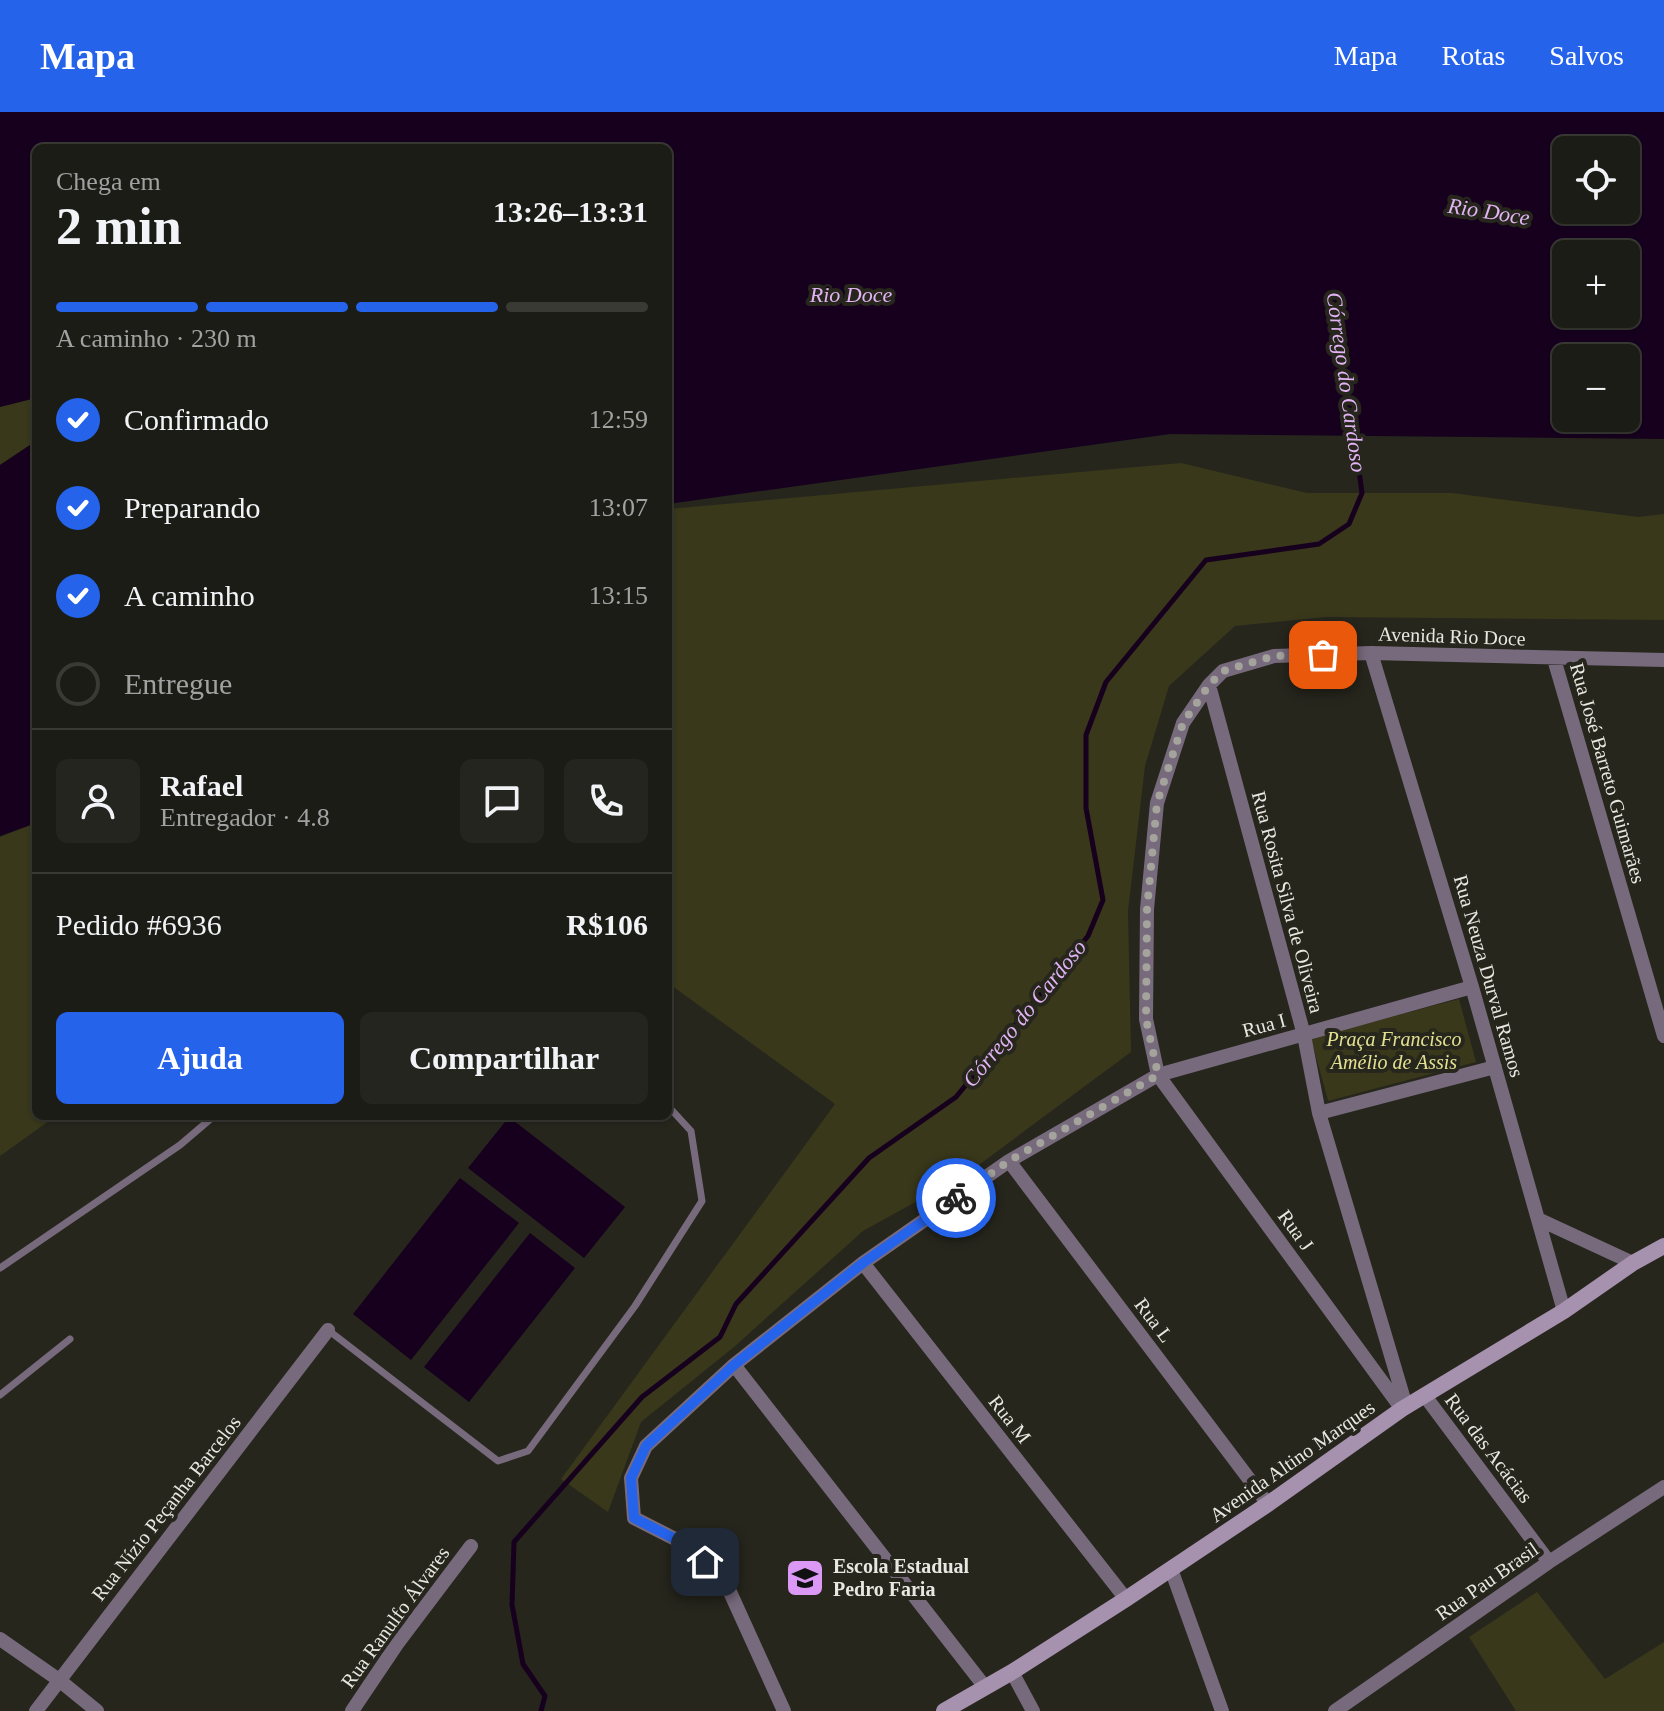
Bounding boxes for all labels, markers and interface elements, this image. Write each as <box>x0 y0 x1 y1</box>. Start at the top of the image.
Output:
text: Mapa <box>40 35 135 77</box>
text: Mapa <box>1334 40 1398 71</box>
text: Rotas <box>1442 40 1505 71</box>
text: Salvos <box>1549 40 1624 71</box>
map controls <box>1552 136 1640 432</box>
button: locate <box>1552 136 1640 224</box>
text: Chega em <box>56 167 161 196</box>
water label: Rio Doce <box>1445 193 1532 230</box>
text: 13:26–13:31 <box>493 195 648 228</box>
text: 2 min <box>56 198 182 255</box>
button: + <box>1552 240 1640 328</box>
water label: Rio Doce <box>809 282 892 307</box>
water label: Córrego do Cardoso <box>1321 290 1372 474</box>
text: A caminho · 230 m <box>56 324 257 353</box>
button: − <box>1552 344 1640 432</box>
icon: check <box>56 398 100 442</box>
text: Confirmado <box>124 403 269 436</box>
text: 12:59 <box>589 405 648 434</box>
icon: check <box>56 486 100 530</box>
text: Preparando <box>124 491 261 524</box>
text: 13:07 <box>589 493 648 522</box>
icon: check <box>56 574 100 618</box>
text: A caminho <box>124 579 255 612</box>
text: 13:15 <box>589 581 648 610</box>
pin <box>1289 621 1357 689</box>
street label: Avenida Rio Doce <box>1378 622 1526 650</box>
icon: bag <box>1301 633 1345 677</box>
street label: Rua José Barreto Guimarães <box>1566 660 1650 886</box>
text: Entregue <box>124 667 232 700</box>
button: person <box>56 759 140 843</box>
button: chat <box>460 759 544 843</box>
button: phone <box>564 759 648 843</box>
text: Rafael <box>160 769 243 802</box>
street label: Rua Rosita Silva de Oliveira <box>1248 789 1328 1015</box>
text: Entregador · 4.8 <box>160 803 330 832</box>
street label: Rua Neuza Durval Ramos <box>1450 872 1528 1080</box>
text: Pedido #6936 <box>56 908 222 941</box>
text: R$106 <box>566 908 648 941</box>
water label: Córrego do Cardoso <box>957 935 1091 1092</box>
street label: Rua I <box>1240 1009 1288 1041</box>
button: Ajuda <box>56 1012 344 1104</box>
button: Compartilhar <box>360 1012 648 1104</box>
park label: Praça Francisco Amélio de Assis <box>1326 1028 1461 1073</box>
courier <box>916 1158 996 1238</box>
icon: bike <box>934 1176 978 1220</box>
street label: Rua J <box>1274 1205 1318 1255</box>
street label: Rua L <box>1130 1294 1178 1346</box>
street label: Rua das Acácias <box>1441 1389 1537 1507</box>
street label: Rua M <box>984 1391 1036 1448</box>
street label: Avenida Altino Marques <box>1205 1396 1379 1527</box>
street label: Rua Nízio Peçanha Barcelos <box>87 1411 246 1605</box>
pin <box>671 1528 739 1596</box>
street label: Rua Pau Brasil <box>1432 1537 1543 1624</box>
icon: home <box>683 1540 727 1584</box>
street label: Rua Ranulfo Álvares <box>336 1542 454 1692</box>
place label: Escola Estadual Pedro Faria <box>833 1555 970 1600</box>
school or university icon: Escola Estadual Pedro Faria <box>784 1557 826 1599</box>

